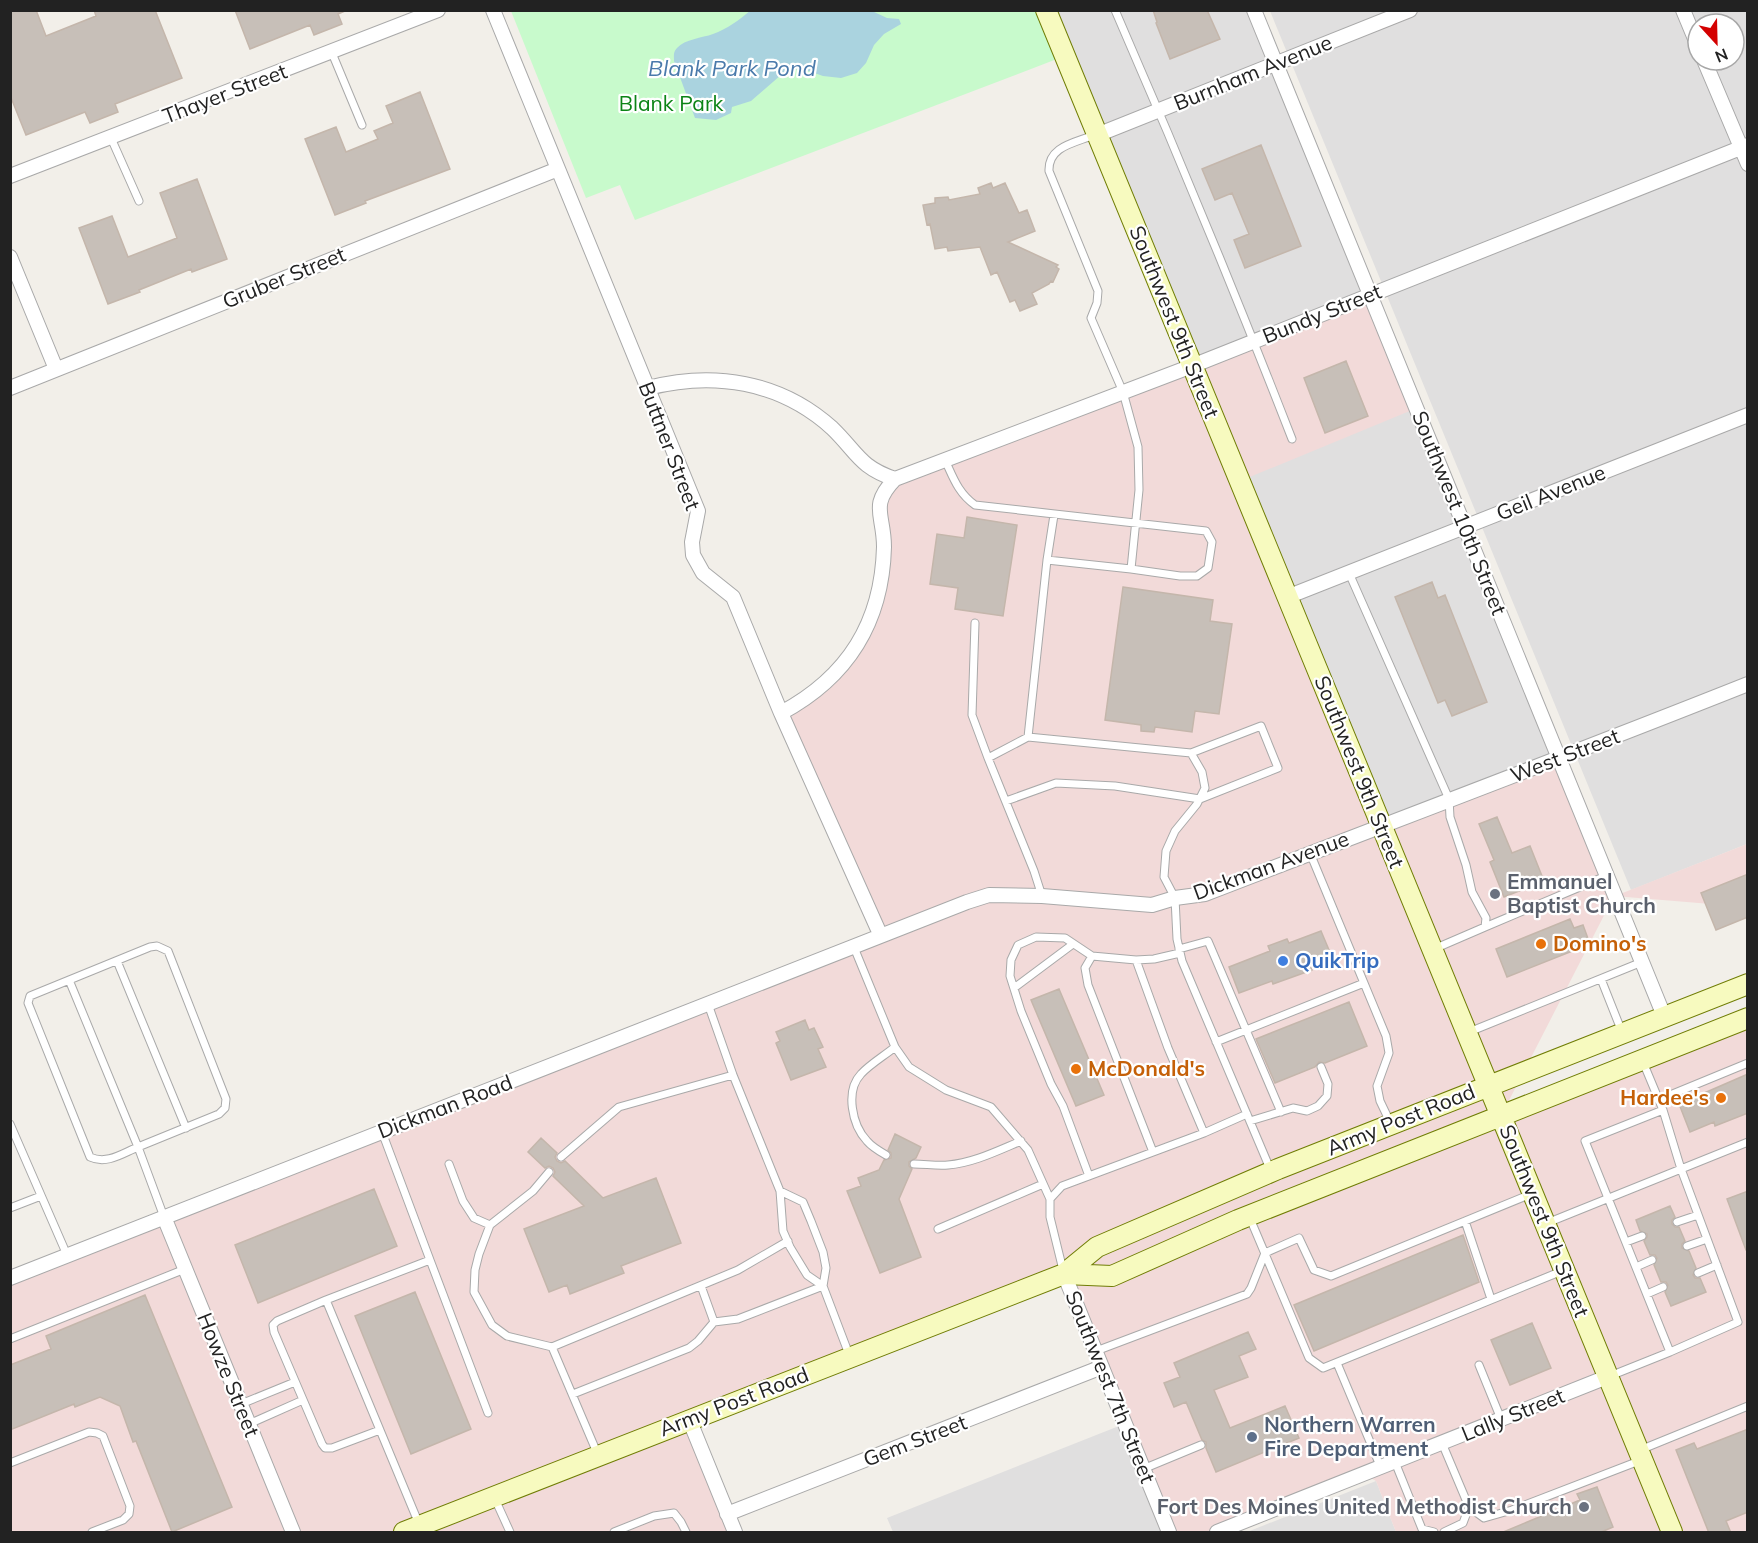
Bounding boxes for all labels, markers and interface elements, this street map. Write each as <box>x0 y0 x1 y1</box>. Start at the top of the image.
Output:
north arrow <box>1686 12 1746 72</box>
street label: Burnham Avenue <box>1170 28 1336 116</box>
text: N <box>1712 44 1731 67</box>
water label: Blank Park Pond <box>648 54 817 82</box>
street label: Thayer Street <box>159 57 290 129</box>
park label: Blank Park <box>619 90 724 116</box>
street label: Southwest 9th Street <box>1124 222 1225 422</box>
street label: Gruber Street <box>218 241 349 314</box>
street label: Bundy Street <box>1258 277 1385 349</box>
street label: Buttner Street <box>633 378 706 514</box>
street label: Southwest 10th Street <box>1407 407 1513 618</box>
street label: Geil Avenue <box>1492 458 1609 526</box>
street label: Southwest 9th Street <box>1309 672 1410 872</box>
street label: West Street <box>1506 722 1623 788</box>
street label: Dickman Avenue <box>1189 825 1352 905</box>
place label: Emmanuel Baptist Church <box>1507 868 1656 918</box>
marker: Emmanuel Baptist Church <box>1488 887 1502 901</box>
place label: Domino's <box>1553 930 1647 956</box>
marker: Domino's <box>1534 937 1548 951</box>
place label: QuikTrip <box>1295 947 1379 973</box>
marker: QuikTrip <box>1276 954 1290 968</box>
place label: McDonald's <box>1088 1055 1205 1081</box>
marker: McDonald's <box>1069 1062 1083 1076</box>
street label: Dickman Road <box>374 1068 516 1144</box>
street label: Army Post Road <box>1323 1077 1479 1161</box>
place label: Hardee's <box>1620 1084 1709 1110</box>
marker: Hardee's <box>1714 1091 1728 1105</box>
street label: Southwest 9th Street <box>1494 1121 1595 1321</box>
street label: Southwest 7th Street <box>1060 1287 1161 1487</box>
street label: Howze Street <box>192 1309 266 1441</box>
street label: Army Post Road <box>655 1361 812 1441</box>
street label: Lally Street <box>1457 1382 1568 1446</box>
street label: Gem Street <box>859 1408 970 1472</box>
place label: Northern Warren Fire Department <box>1264 1411 1436 1461</box>
marker: Northern Warren Fire Department <box>1245 1430 1259 1444</box>
place label: Fort Des Moines United Methodist Church <box>1157 1493 1572 1519</box>
marker: Fort Des Moines United Methodist Church <box>1577 1500 1591 1514</box>

